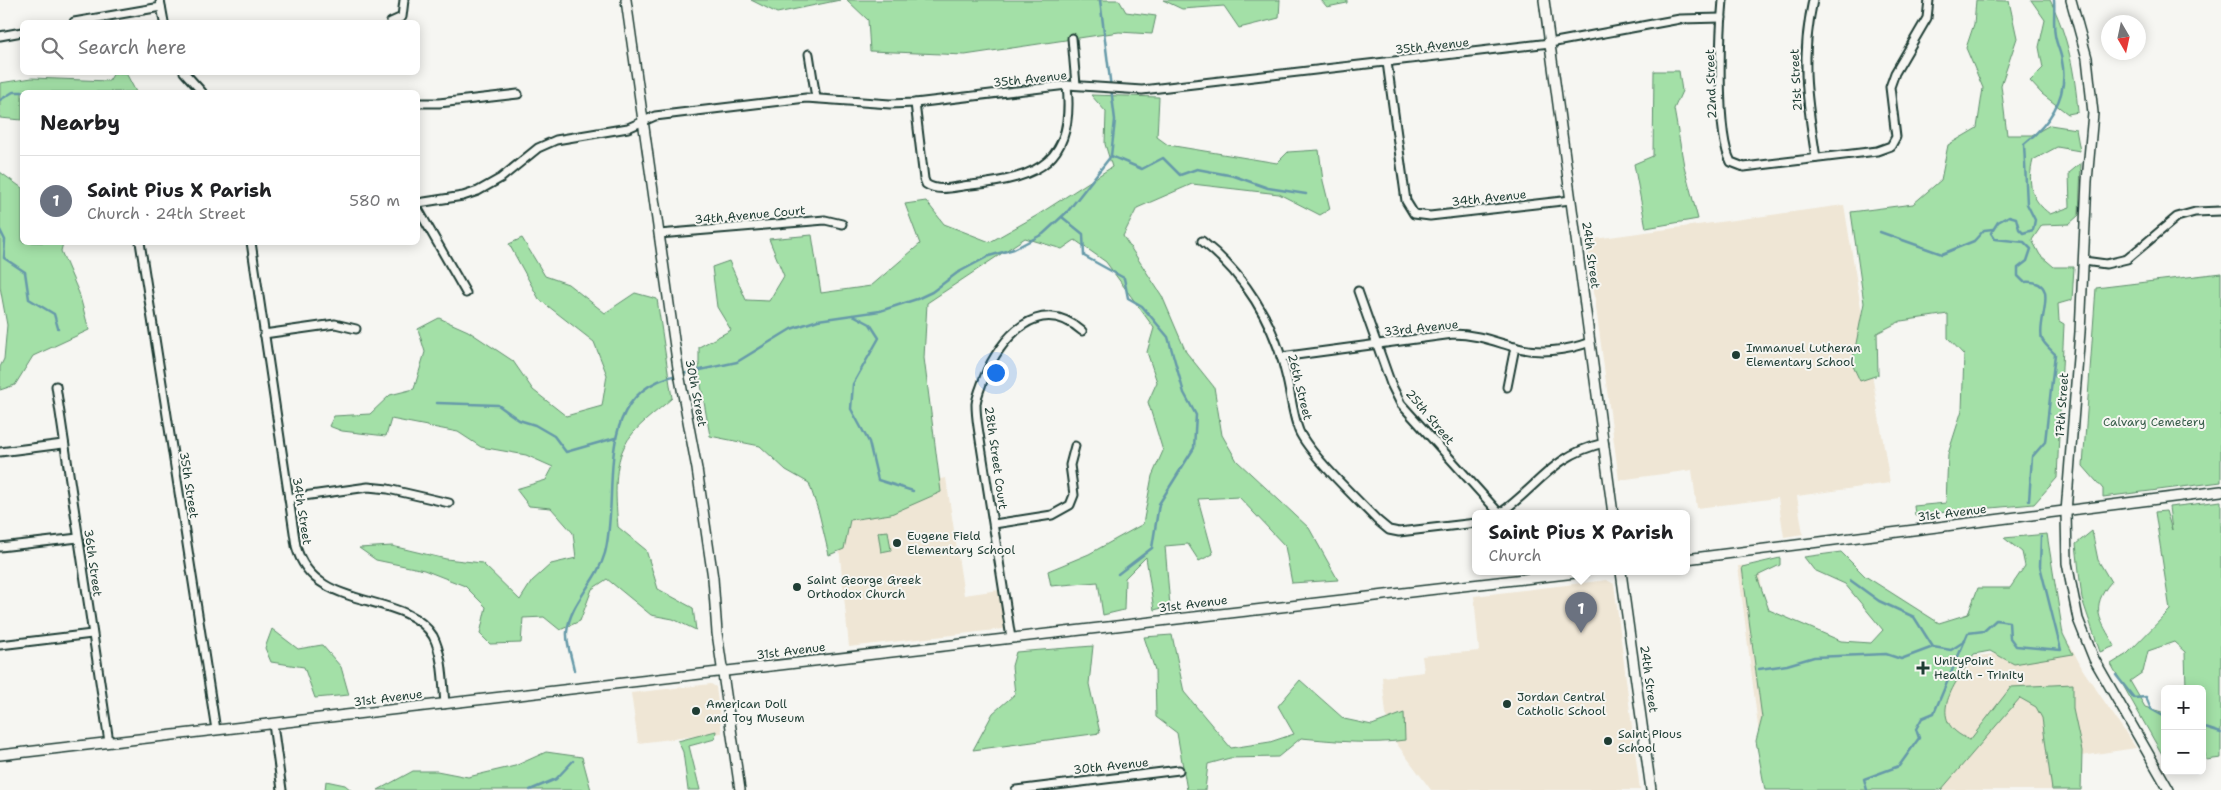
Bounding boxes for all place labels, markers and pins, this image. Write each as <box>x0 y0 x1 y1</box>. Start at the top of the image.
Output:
place label: Immanuel Lutheran Elementary School <box>1746 340 1860 370</box>
marker: Immanuel Lutheran Elementary School <box>1730 349 1742 361</box>
place label: Eugene Field Elementary School <box>907 528 1015 558</box>
marker: Eugene Field Elementary School <box>891 537 903 549</box>
place label: Saint George Greek Orthodox Church <box>807 572 921 602</box>
marker: Saint George Greek Orthodox Church <box>791 581 803 593</box>
pin: 1 <box>1565 592 1597 633</box>
place label: UnityPoint Health - Trinity <box>1934 653 2024 683</box>
marker: UnityPoint Health - Trinity <box>1916 661 1930 675</box>
place label: Jordan Central Catholic School <box>1517 689 1606 719</box>
place label: American Doll and Toy Museum <box>706 696 805 726</box>
marker: Jordan Central Catholic School <box>1501 698 1513 710</box>
marker: American Doll and Toy Museum <box>690 705 702 717</box>
place label: Saint Pious School <box>1618 726 1682 756</box>
marker: Saint Pious School <box>1602 735 1614 747</box>

